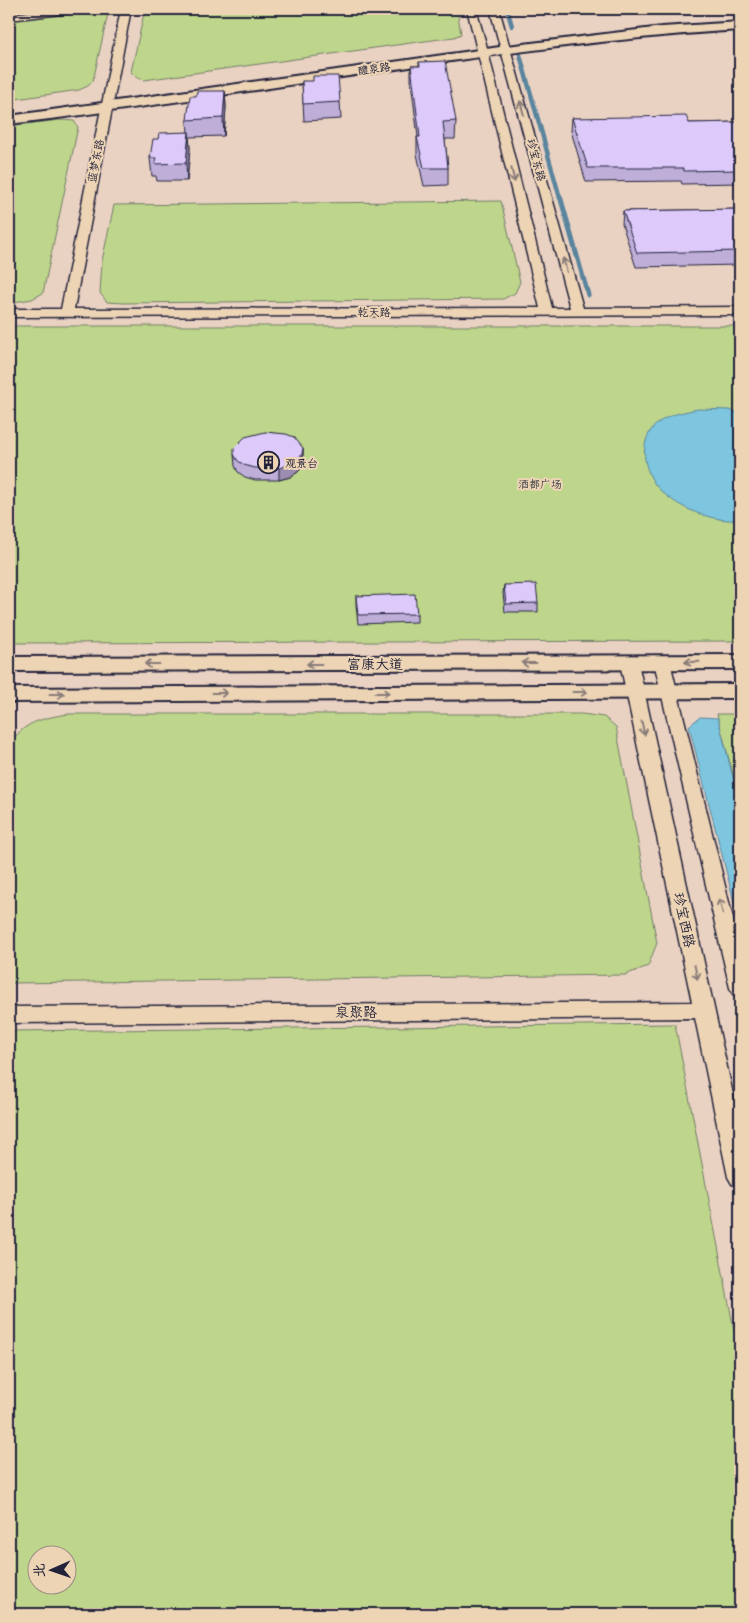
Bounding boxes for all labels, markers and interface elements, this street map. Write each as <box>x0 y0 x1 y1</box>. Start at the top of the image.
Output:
street label: 醴泉路 <box>357 60 391 78</box>
one-way arrow <box>517 100 527 116</box>
street label: 珍宝东路 <box>524 137 548 183</box>
street label: 蓝梦东路 <box>85 138 107 184</box>
one-way arrow <box>509 166 518 182</box>
one-way arrow <box>560 257 569 273</box>
street label: 乾天路 <box>358 306 391 319</box>
building icon: 观景台 <box>257 451 281 475</box>
place label: 观景台 <box>285 457 318 470</box>
park label: 酒都广场 <box>518 478 562 491</box>
street label: 富康大道 <box>347 656 403 673</box>
one-way arrow <box>684 657 700 667</box>
one-way arrow <box>521 658 538 668</box>
one-way arrow <box>144 659 160 669</box>
one-way arrow <box>306 659 322 669</box>
one-way arrow <box>572 687 588 697</box>
one-way arrow <box>374 688 390 698</box>
one-way arrow <box>49 689 65 699</box>
one-way arrow <box>212 689 228 698</box>
one-way arrow <box>638 720 648 736</box>
street label: 珍宝西路 <box>670 891 698 949</box>
one-way arrow <box>716 899 725 915</box>
one-way arrow <box>692 964 701 980</box>
street label: 泉聚路 <box>335 1004 377 1021</box>
north arrow <box>28 1546 78 1596</box>
text: 北 <box>31 1563 48 1578</box>

